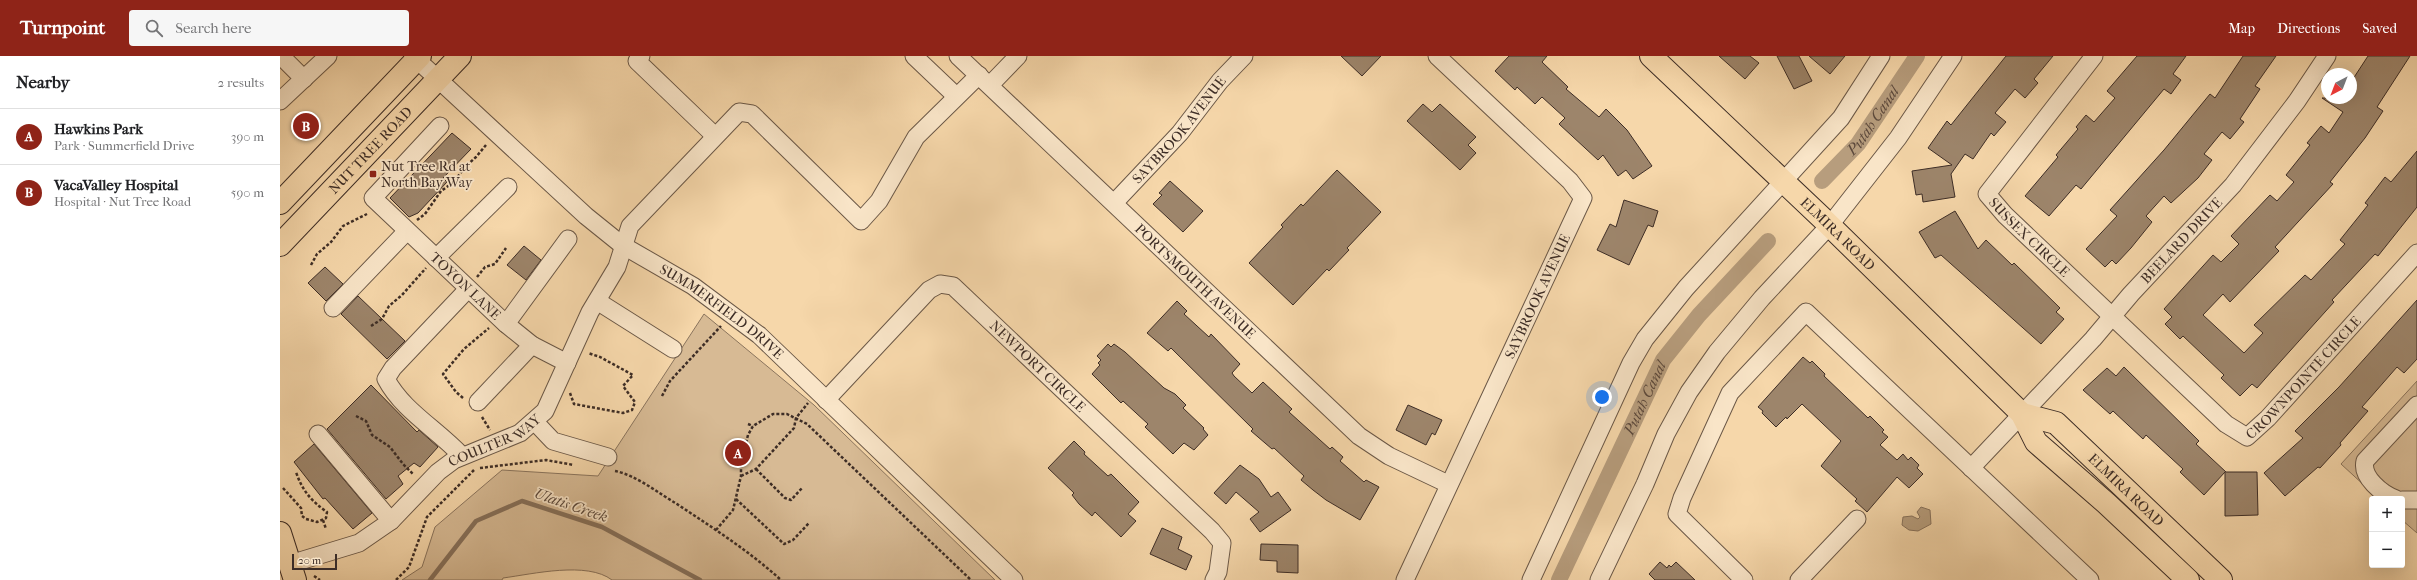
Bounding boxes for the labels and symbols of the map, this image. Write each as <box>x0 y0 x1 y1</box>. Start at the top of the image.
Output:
north arrow <box>2321 68 2357 104</box>
street label: SAYBROOK AVENUE <box>1129 72 1229 187</box>
water label: Putah Canal <box>1842 81 1904 160</box>
street label: NUT TREE ROAD <box>325 103 416 197</box>
pin: B <box>293 111 319 141</box>
place label: Nut Tree Rd at North Bay Way <box>381 158 473 191</box>
marker: Nut Tree Rd at North Bay Way <box>368 169 378 179</box>
street label: BEELARD DRIVE <box>2137 193 2226 287</box>
street label: ELMIRA ROAD <box>1797 194 1879 274</box>
street label: SUSSEX CIRCLE <box>1985 194 2074 280</box>
street label: PORTSMOUTH AVENUE <box>1132 220 1259 342</box>
street label: SAYBROOK AVENUE <box>1501 231 1574 361</box>
street label: TOYON LANE <box>427 248 505 324</box>
street label: SUMMERFIELD DRIVE <box>657 260 788 363</box>
street label: CROWNPOINTE CIRCLE <box>2242 312 2365 443</box>
street label: NEWPORT CIRCLE <box>986 317 1089 416</box>
water label: Putah Canal <box>1619 356 1671 439</box>
your location <box>1592 387 1612 407</box>
street label: COULTER WAY <box>444 410 544 470</box>
pin: A <box>725 438 751 468</box>
street label: ELMIRA ROAD <box>2085 450 2168 530</box>
water label: Ulatis Creek <box>532 484 610 526</box>
scale bar <box>292 552 337 571</box>

